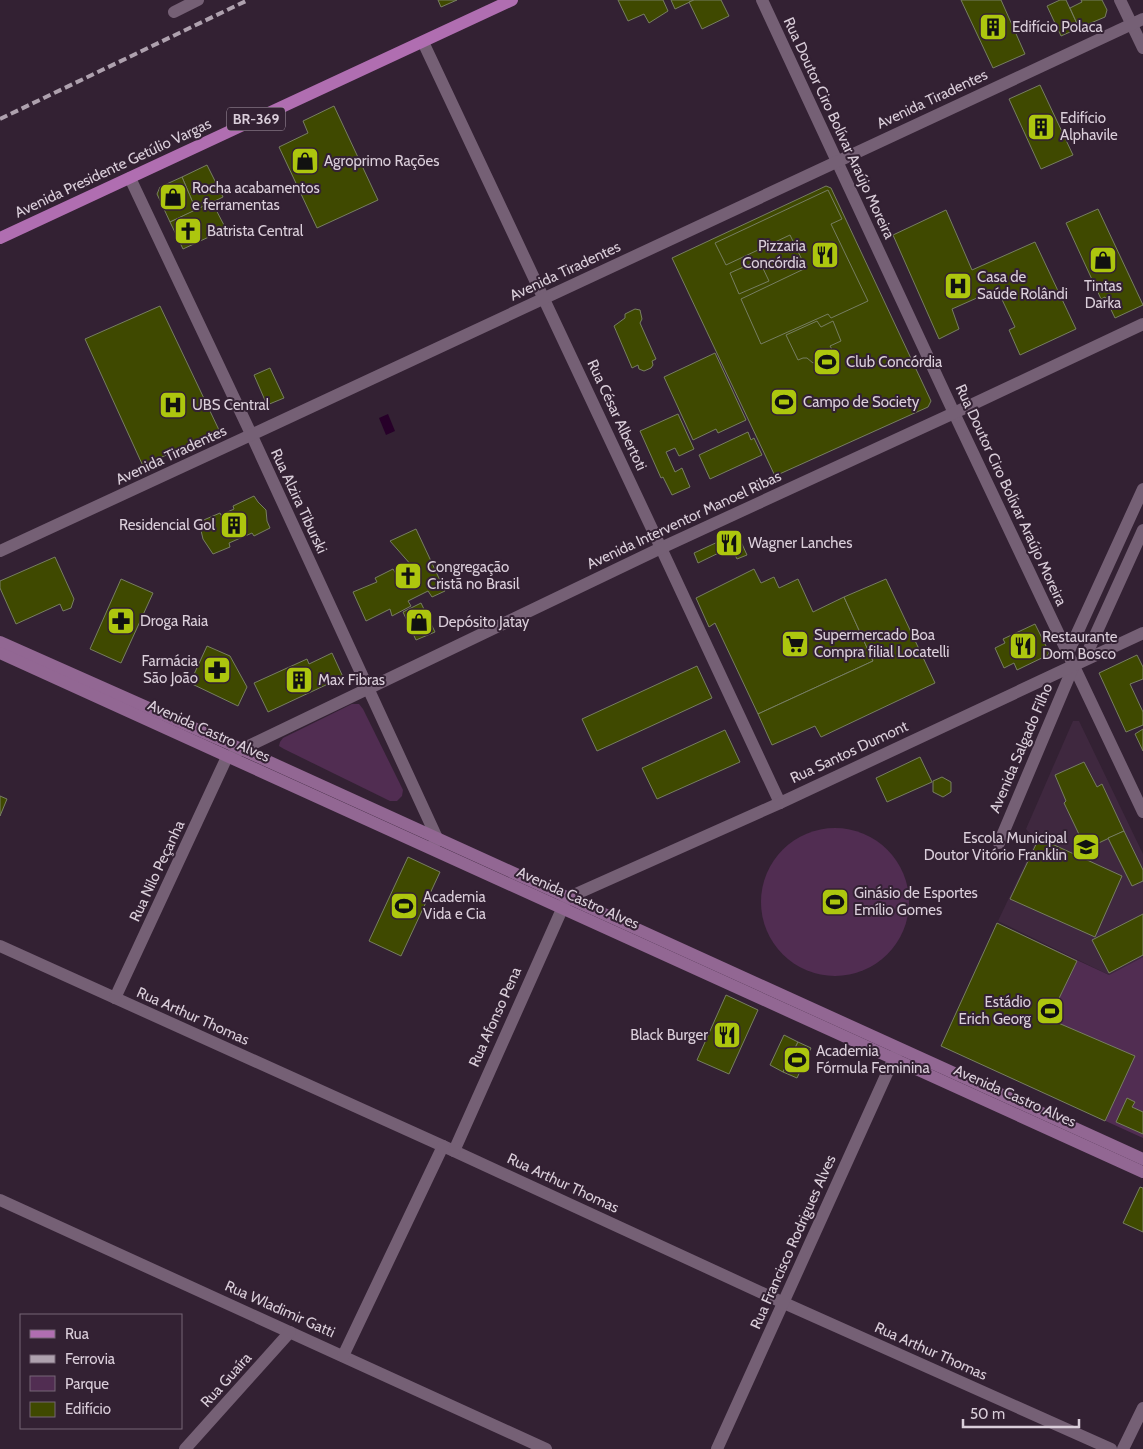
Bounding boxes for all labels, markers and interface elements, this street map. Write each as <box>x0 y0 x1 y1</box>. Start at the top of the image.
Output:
building icon: Edifício Polaca <box>978 12 1008 42</box>
street label: Rua Doutor Ciro Bolívar Araújo Moreira <box>780 14 899 242</box>
place label: Edifício Polaca <box>1012 18 1104 36</box>
street label: Avenida Tiradentes <box>874 65 990 133</box>
road number: BR-369 <box>227 108 285 130</box>
place label: Edifício Alphavile <box>1060 109 1118 144</box>
building icon: Edifício Alphavile <box>1026 112 1056 142</box>
street label: Avenida Presidente Getúlio Vargas <box>12 114 214 222</box>
shop icon: Agroprimo Rações <box>290 146 320 176</box>
place label: Agroprimo Rações <box>324 152 439 170</box>
place label: Rocha acabamentos e ferramentas <box>192 179 320 214</box>
shop icon: Rocha acabamentos e ferramentas <box>158 182 188 212</box>
church icon: Batrista Central <box>173 216 203 246</box>
place label: Batrista Central <box>207 222 304 240</box>
street label: Avenida Tiradentes <box>507 237 623 305</box>
place label: Pizzaria Concórdia <box>742 237 807 272</box>
restaurant icon: Pizzaria Concórdia <box>810 240 840 270</box>
shop icon: Tintas Darka <box>1088 245 1118 275</box>
place label: Casa de Saúde Rolândi <box>977 268 1068 303</box>
hospital icon: Casa de Saúde Rolândi <box>943 271 973 301</box>
place label: Tintas Darka <box>1084 277 1122 312</box>
sports icon: Club Concórdia <box>812 347 842 377</box>
place label: Club Concórdia <box>846 353 943 371</box>
street label: Rua César Albertoti <box>583 357 651 473</box>
street label: Rua Doutor Ciro Bolívar Araújo Moreira <box>952 381 1071 609</box>
sports icon: Campo de Society <box>769 387 799 417</box>
hospital icon: UBS Central <box>158 390 188 420</box>
place label: Campo de Society <box>803 393 920 411</box>
place label: UBS Central <box>192 396 270 414</box>
street label: Avenida Tiradentes <box>113 421 229 489</box>
street label: Rua Alzira Tiburski <box>267 446 331 556</box>
street label: Avenida Interventor Manoel Ribas <box>584 467 784 573</box>
building icon: Residencial Gol <box>219 510 249 540</box>
place label: Residencial Gol <box>119 516 215 534</box>
restaurant icon: Wagner Lanches <box>714 528 744 558</box>
place label: Wagner Lanches <box>748 534 852 552</box>
place label: Congregação Cristã no Brasil <box>427 558 520 593</box>
church icon: Congregação Cristã no Brasil <box>393 561 423 591</box>
pharmacy icon: Droga Raia <box>106 606 136 636</box>
shop icon: Depósito Jatay <box>404 607 434 637</box>
place label: Droga Raia <box>140 612 209 630</box>
place label: Depósito Jatay <box>438 613 530 631</box>
place label: Supermercado Boa Compra filial Locatelli <box>814 626 949 661</box>
place label: Restaurante Dom Bosco <box>1042 628 1118 663</box>
supermarket icon: Supermercado Boa Compra filial Locatelli <box>780 629 810 659</box>
restaurant icon: Restaurante Dom Bosco <box>1008 631 1038 661</box>
place label: Farmácia São João <box>142 652 199 687</box>
pharmacy icon: Farmácia São João <box>202 655 232 685</box>
building icon: Max Fibras <box>284 665 314 695</box>
place label: Max Fibras <box>318 671 385 689</box>
street label: Avenida Salgado Filho <box>986 680 1056 816</box>
street label: Avenida Castro Alves <box>145 696 273 766</box>
street label: Rua Santos Dumont <box>787 717 911 787</box>
street label: Rua Nilo Peçanha <box>126 817 189 925</box>
place label: Escola Municipal Doutor Vitório Franklin <box>924 829 1067 864</box>
school or university icon: Escola Municipal Doutor Vitório Franklin <box>1071 832 1101 862</box>
street label: Avenida Castro Alves <box>514 863 642 933</box>
place label: Ginásio de Esportes Emílio Gomes <box>854 884 978 919</box>
sports icon: Ginásio de Esportes Emílio Gomes <box>820 887 850 917</box>
place label: Academia Vida e Cia <box>423 888 487 923</box>
sports icon: Academia Vida e Cia <box>389 891 419 921</box>
street label: Rua Afonso Pena <box>465 964 525 1070</box>
street label: Rua Arthur Thomas <box>134 983 252 1049</box>
place label: Estádio Erich Georg <box>959 993 1032 1028</box>
sports icon: Estádio Erich Georg <box>1035 996 1065 1026</box>
restaurant icon: Black Burger <box>712 1020 742 1050</box>
place label: Black Burger <box>630 1026 708 1044</box>
place label: Academia Fórmula Feminina <box>816 1042 930 1077</box>
sports icon: Academia Fórmula Feminina <box>782 1045 812 1075</box>
street label: Avenida Castro Alves <box>951 1061 1079 1131</box>
street label: Rua Arthur Thomas <box>504 1149 622 1217</box>
street label: Rua Francisco Rodrigues Alves <box>746 1152 840 1332</box>
street label: Rua Wladimir Gatti <box>222 1277 338 1341</box>
legend <box>20 1314 182 1429</box>
street label: Rua Arthur Thomas <box>872 1318 990 1384</box>
text: Rua <box>65 1325 90 1343</box>
street label: Rua Guaíra <box>197 1348 256 1411</box>
text: Ferrovia <box>65 1350 116 1368</box>
text: Parque <box>65 1375 109 1393</box>
scale bar <box>963 1396 1079 1428</box>
text: Edifício <box>65 1400 111 1418</box>
text: 50 m <box>970 1405 1005 1423</box>

